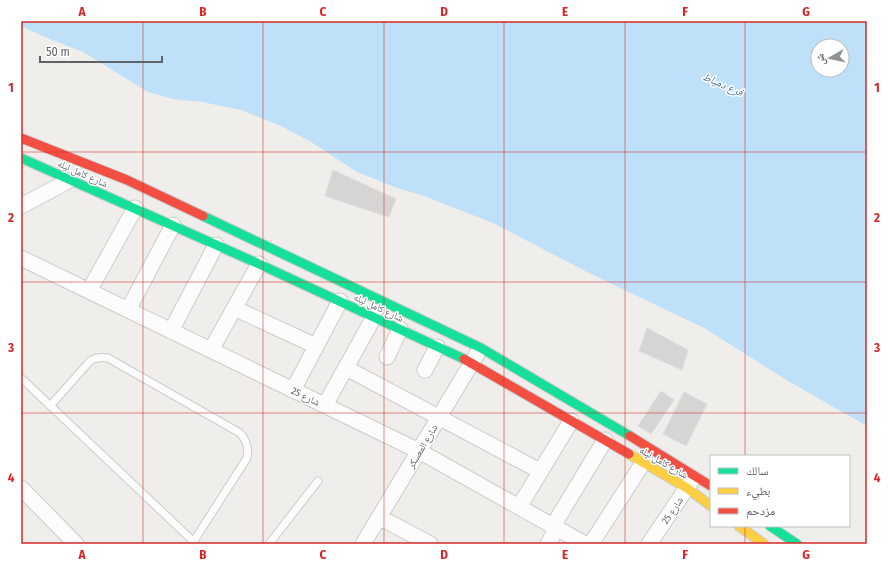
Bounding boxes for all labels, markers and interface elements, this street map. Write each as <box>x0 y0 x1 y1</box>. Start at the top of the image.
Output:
text: A <box>77 4 86 19</box>
text: B <box>199 4 207 19</box>
text: C <box>320 4 327 19</box>
text: D <box>440 4 448 19</box>
text: E <box>562 4 568 19</box>
text: F <box>682 4 688 19</box>
text: G <box>802 4 810 19</box>
scale bar <box>40 38 162 64</box>
north arrow <box>810 38 850 78</box>
text: 50 m <box>46 45 70 59</box>
text: ش <box>813 52 829 66</box>
water label: فرع دمياط <box>700 70 746 100</box>
text: 1 <box>8 80 14 95</box>
text: 1 <box>874 80 880 95</box>
street label: شارع كامل ليله <box>56 158 110 190</box>
text: 2 <box>7 210 14 225</box>
text: 2 <box>873 210 880 225</box>
street label: شارع كامل ليله <box>352 291 406 325</box>
text: 3 <box>7 340 14 355</box>
text: 3 <box>873 340 880 355</box>
street label: شارع 25 <box>289 385 322 409</box>
street label: شارع المعسكر <box>404 422 441 472</box>
street label: شارع كامل ليله <box>637 444 690 482</box>
legend <box>710 455 850 527</box>
text: سالك <box>746 464 768 478</box>
text: 4 <box>8 470 15 485</box>
text: 4 <box>874 470 881 485</box>
text: بطيء <box>746 484 770 501</box>
street label: شارع 25 <box>659 494 687 527</box>
text: مزدحم <box>746 504 775 519</box>
text: A <box>77 547 86 562</box>
text: B <box>199 547 207 562</box>
text: C <box>320 547 327 562</box>
text: D <box>440 547 448 562</box>
text: E <box>562 547 568 562</box>
text: F <box>682 547 688 562</box>
text: G <box>802 547 810 562</box>

